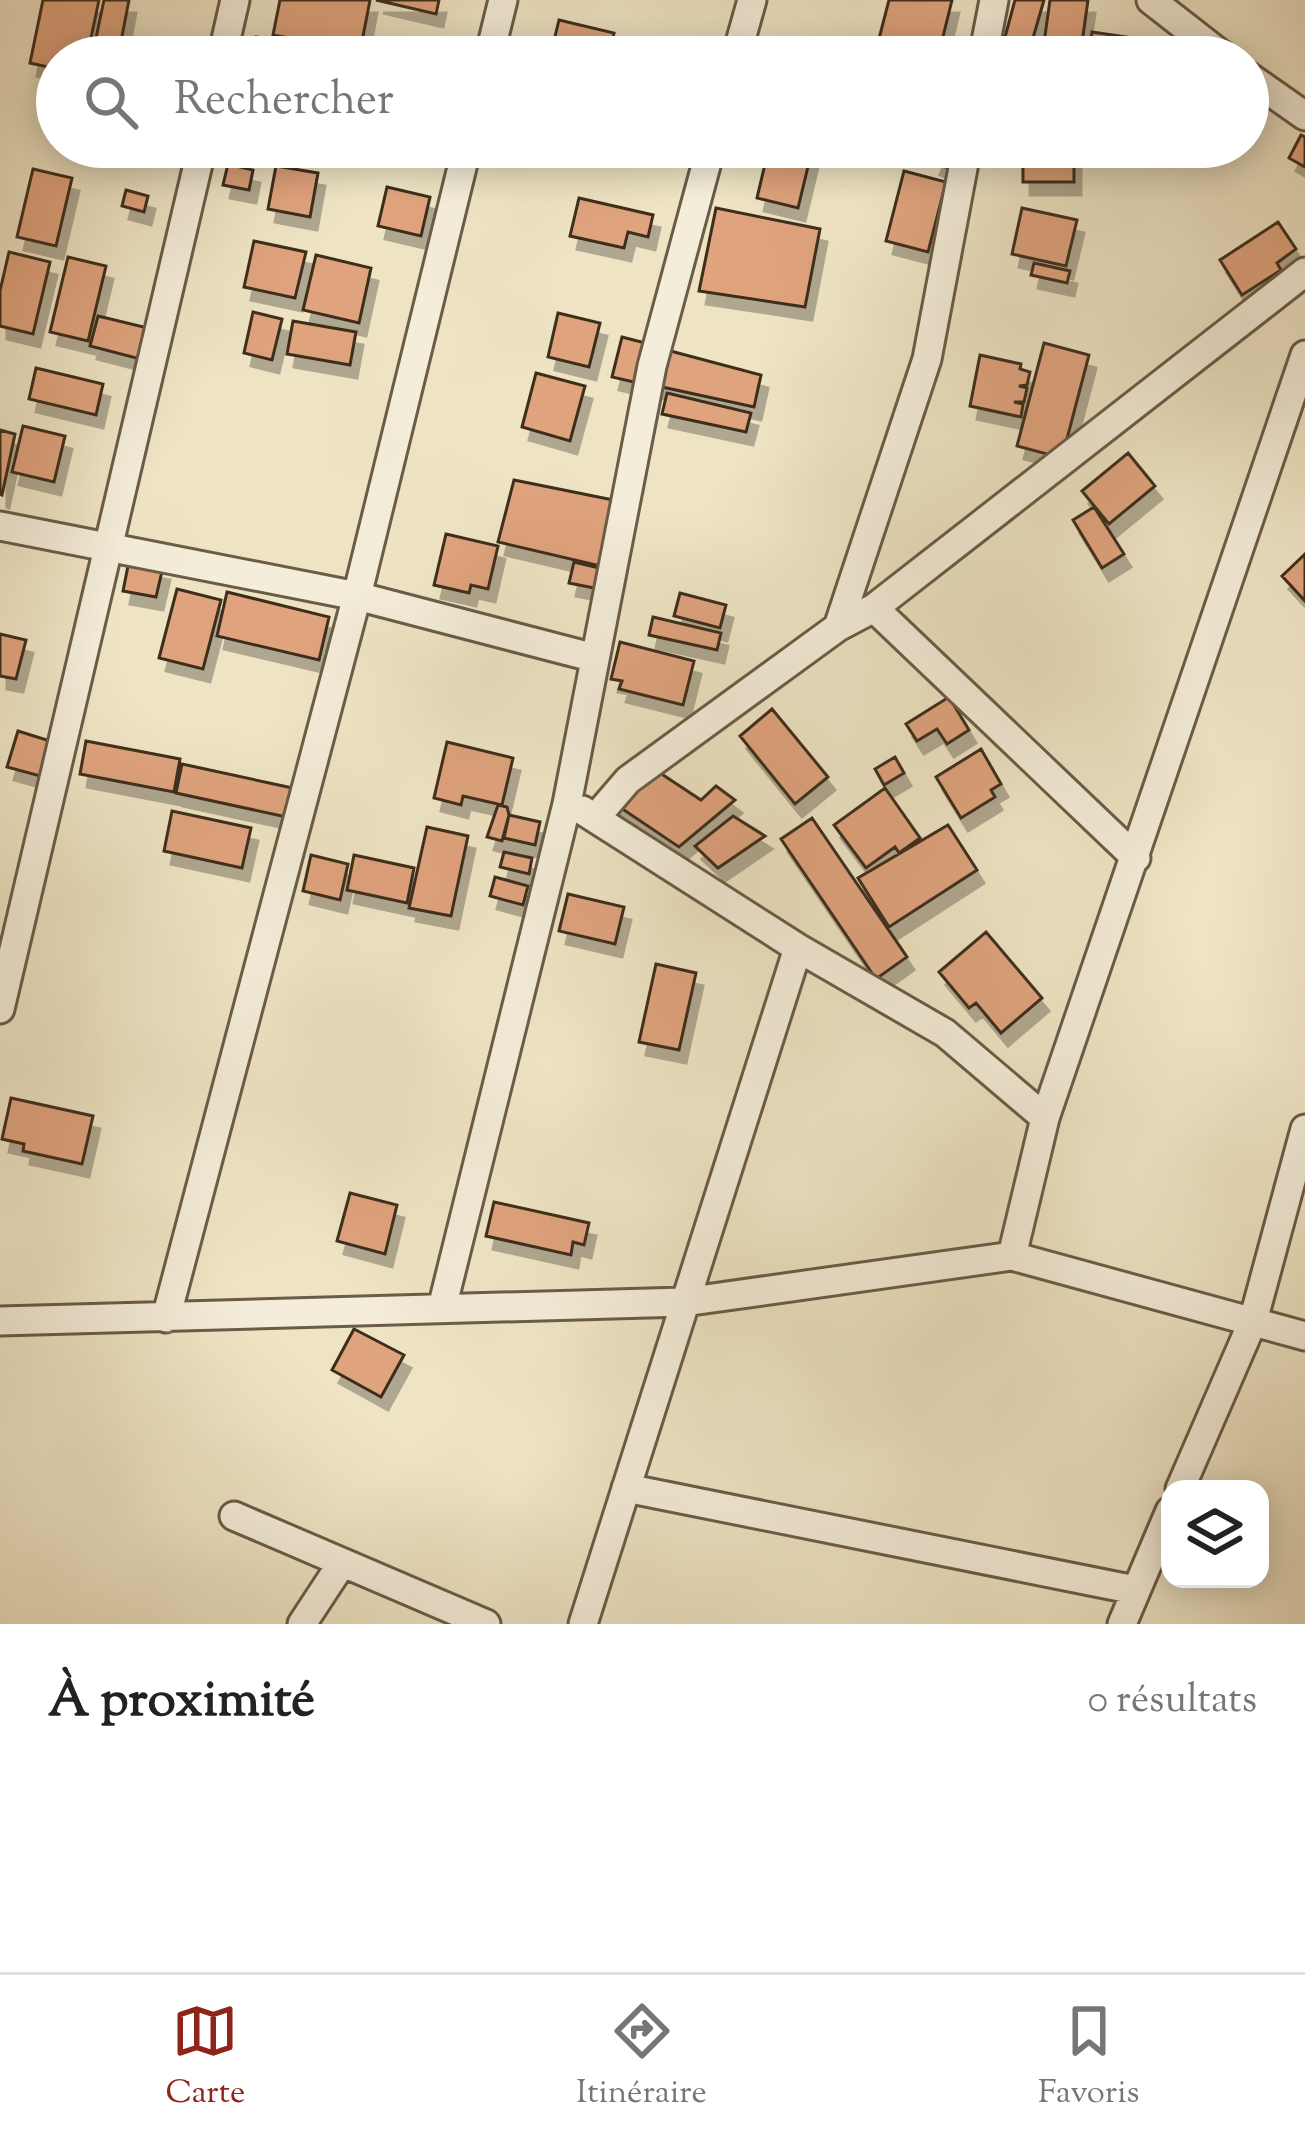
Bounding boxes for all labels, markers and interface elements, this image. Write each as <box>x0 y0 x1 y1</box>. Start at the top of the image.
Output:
search box <box>36 36 1269 168</box>
icon: search <box>78 69 144 135</box>
text: Rechercher <box>174 70 394 135</box>
map controls <box>1161 1480 1269 1588</box>
button: layers <box>1161 1480 1269 1588</box>
text: À proximité <box>48 1666 315 1739</box>
text: 0 résultats <box>1087 1674 1257 1730</box>
tab: Carte <box>165 1998 245 2118</box>
tab: Itinéraire <box>576 1998 707 2118</box>
tab: Favoris <box>1038 1998 1140 2118</box>

